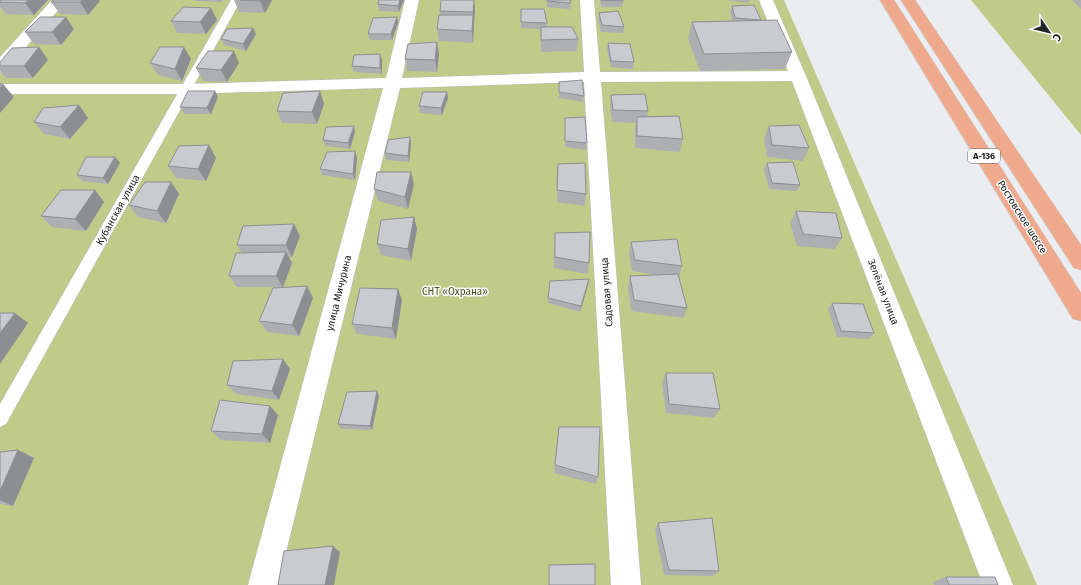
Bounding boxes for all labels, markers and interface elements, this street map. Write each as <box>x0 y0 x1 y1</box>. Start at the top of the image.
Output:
north arrow <box>1029 12 1069 52</box>
text: С <box>1049 31 1064 44</box>
road number: А-136 <box>968 149 1000 163</box>
street label: Кубанская улица <box>94 173 142 247</box>
street label: Ростовское шоссе <box>995 178 1049 256</box>
street label: улица Мичурина <box>324 254 354 332</box>
street label: Садовая улица <box>599 257 615 327</box>
street label: Зелёная улица <box>865 257 902 326</box>
park label: СНТ «Охрана» <box>422 286 488 298</box>

